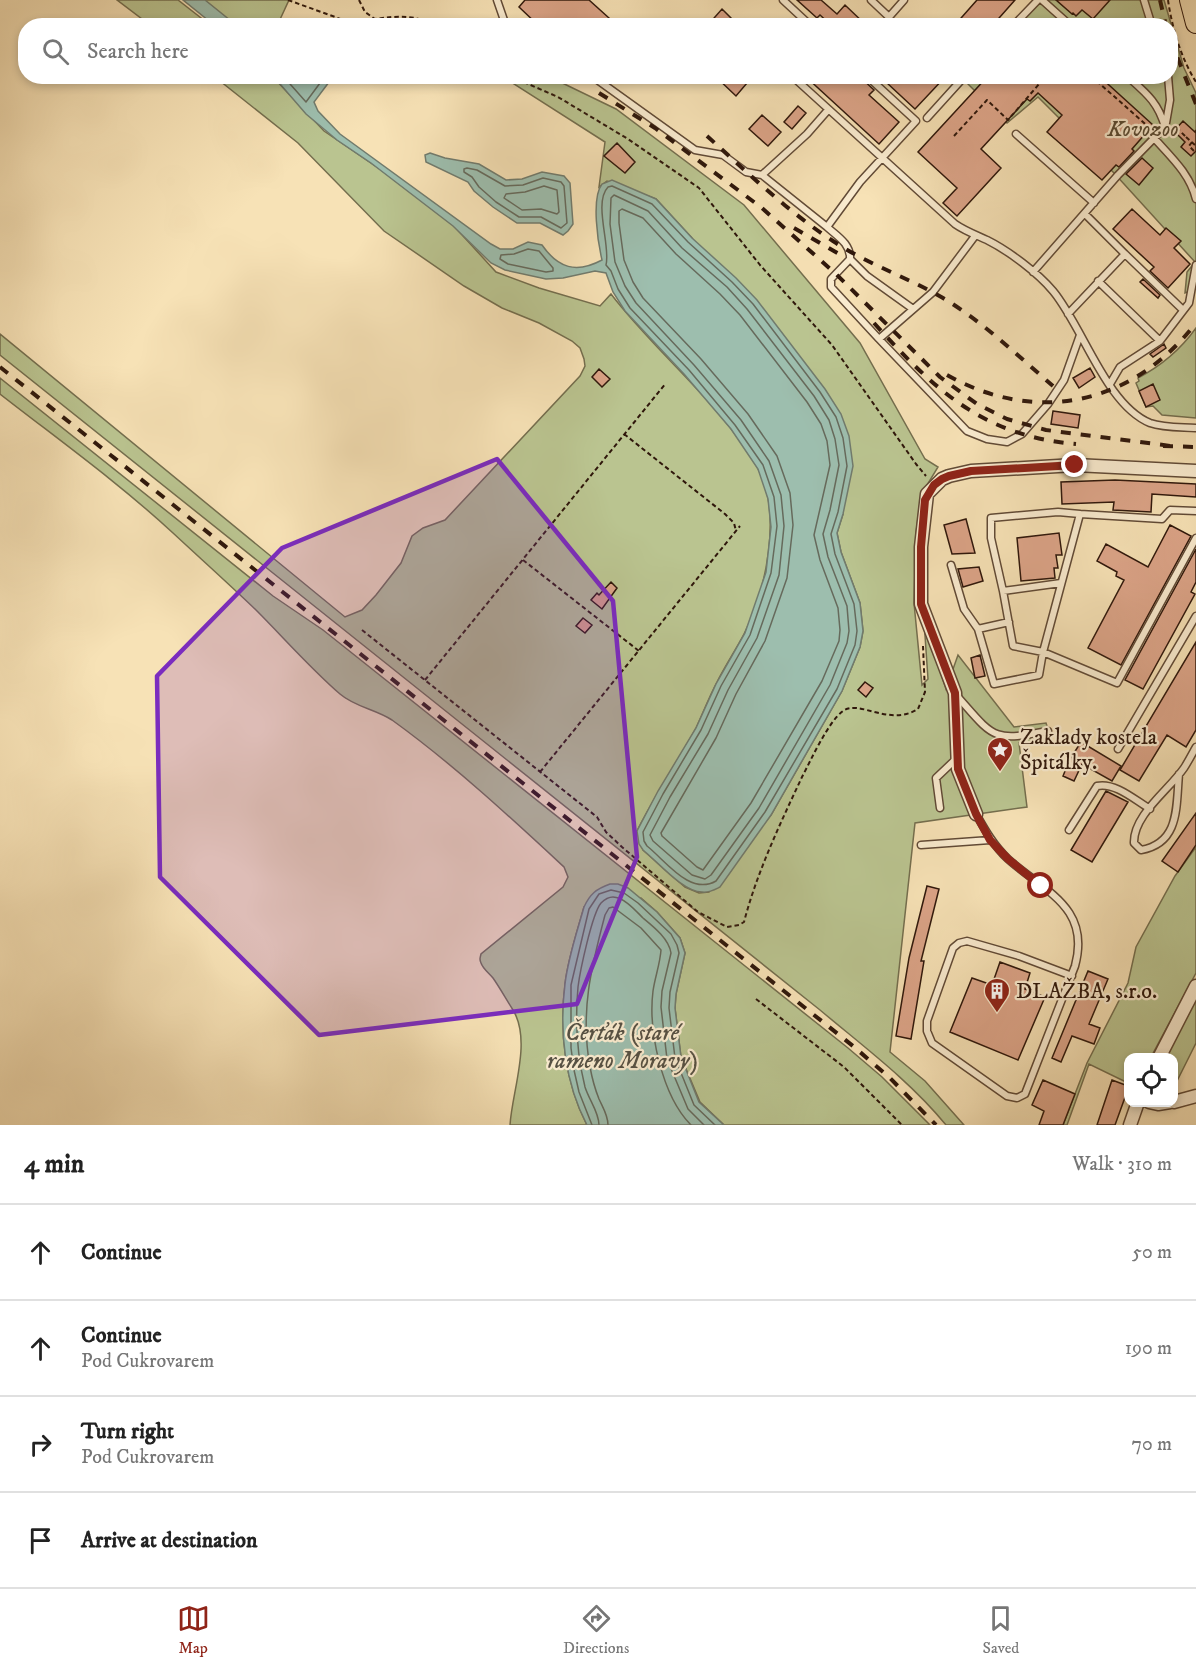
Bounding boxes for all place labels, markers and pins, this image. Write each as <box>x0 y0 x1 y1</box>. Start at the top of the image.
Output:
place label: Zaklady kostela Špitálky. <box>1020 724 1158 776</box>
place icon: Zaklady kostela Špitálky. <box>985 735 1015 773</box>
building icon: DLAŽBA, s.r.o. <box>982 976 1012 1014</box>
place label: DLAŽBA, s.r.o. <box>1016 977 1157 1005</box>

